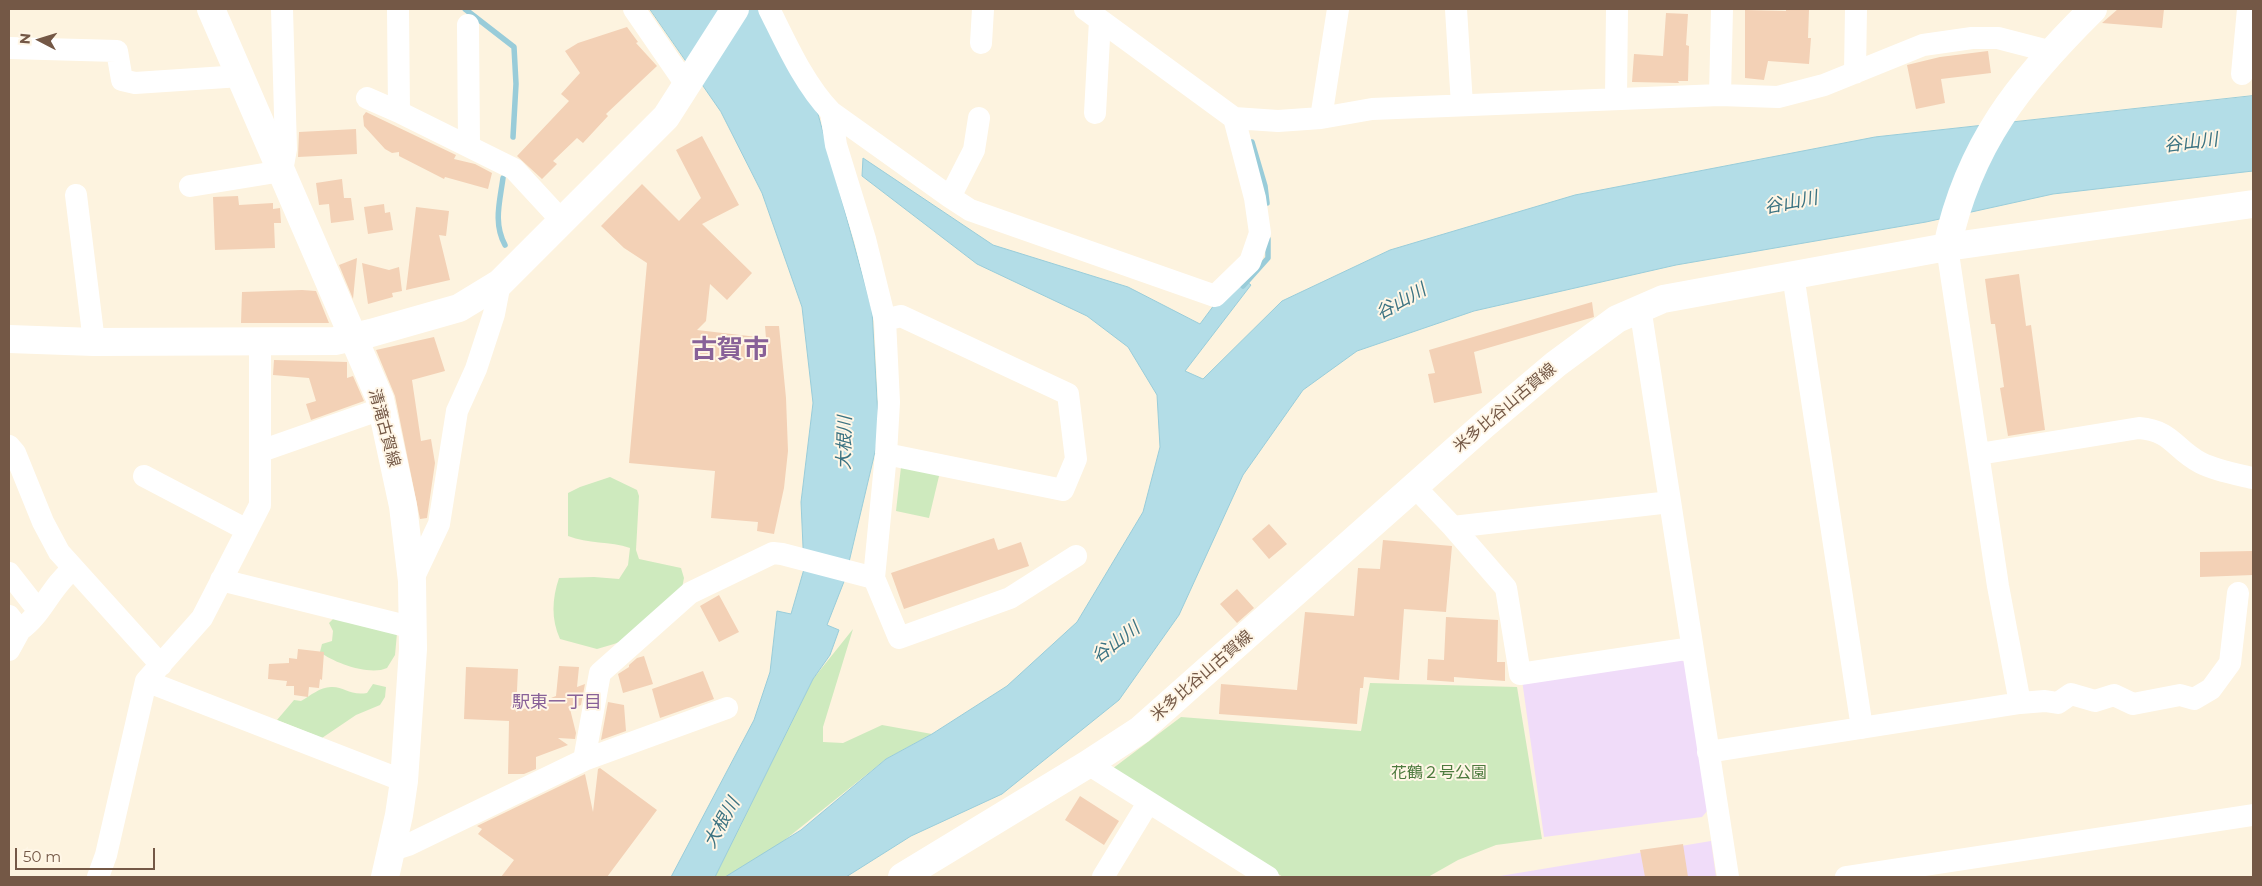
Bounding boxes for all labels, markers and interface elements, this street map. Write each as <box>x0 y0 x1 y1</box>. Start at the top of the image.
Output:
north arrow <box>15 15 65 65</box>
text: N <box>16 32 35 45</box>
water label: 谷山川 <box>2163 129 2219 157</box>
water label: 谷山川 <box>1762 187 1820 219</box>
water label: 谷山川 <box>1372 279 1430 325</box>
district label: 古賀市 <box>691 334 769 366</box>
street label: 米多比谷山古賀線 <box>1450 360 1560 456</box>
street label: 清滝古賀線 <box>364 387 404 469</box>
water label: 大根川 <box>834 416 856 470</box>
water label: 谷山川 <box>1088 618 1144 668</box>
street label: 米多比谷山古賀線 <box>1147 627 1257 725</box>
district label: 駅東一丁目 <box>512 692 602 714</box>
park label: 花鶴２号公園 <box>1391 763 1487 783</box>
water label: 大根川 <box>699 794 745 852</box>
scale bar <box>18 838 158 870</box>
text: 50 m <box>23 847 61 866</box>

